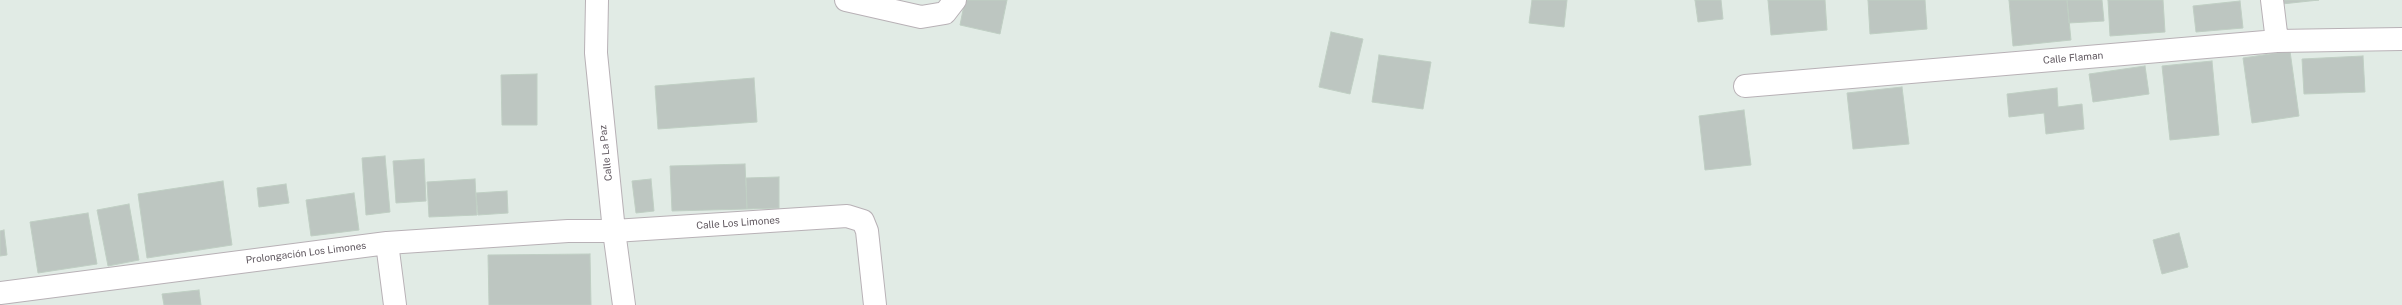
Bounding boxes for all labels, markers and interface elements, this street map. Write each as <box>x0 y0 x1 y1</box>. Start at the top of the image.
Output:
street label: Calle Flaman <box>2042 49 2104 67</box>
street label: Calle La Paz <box>597 124 615 182</box>
street label: Calle Los Limones <box>696 214 780 232</box>
street label: Prolongación Los Limones <box>245 240 367 266</box>

